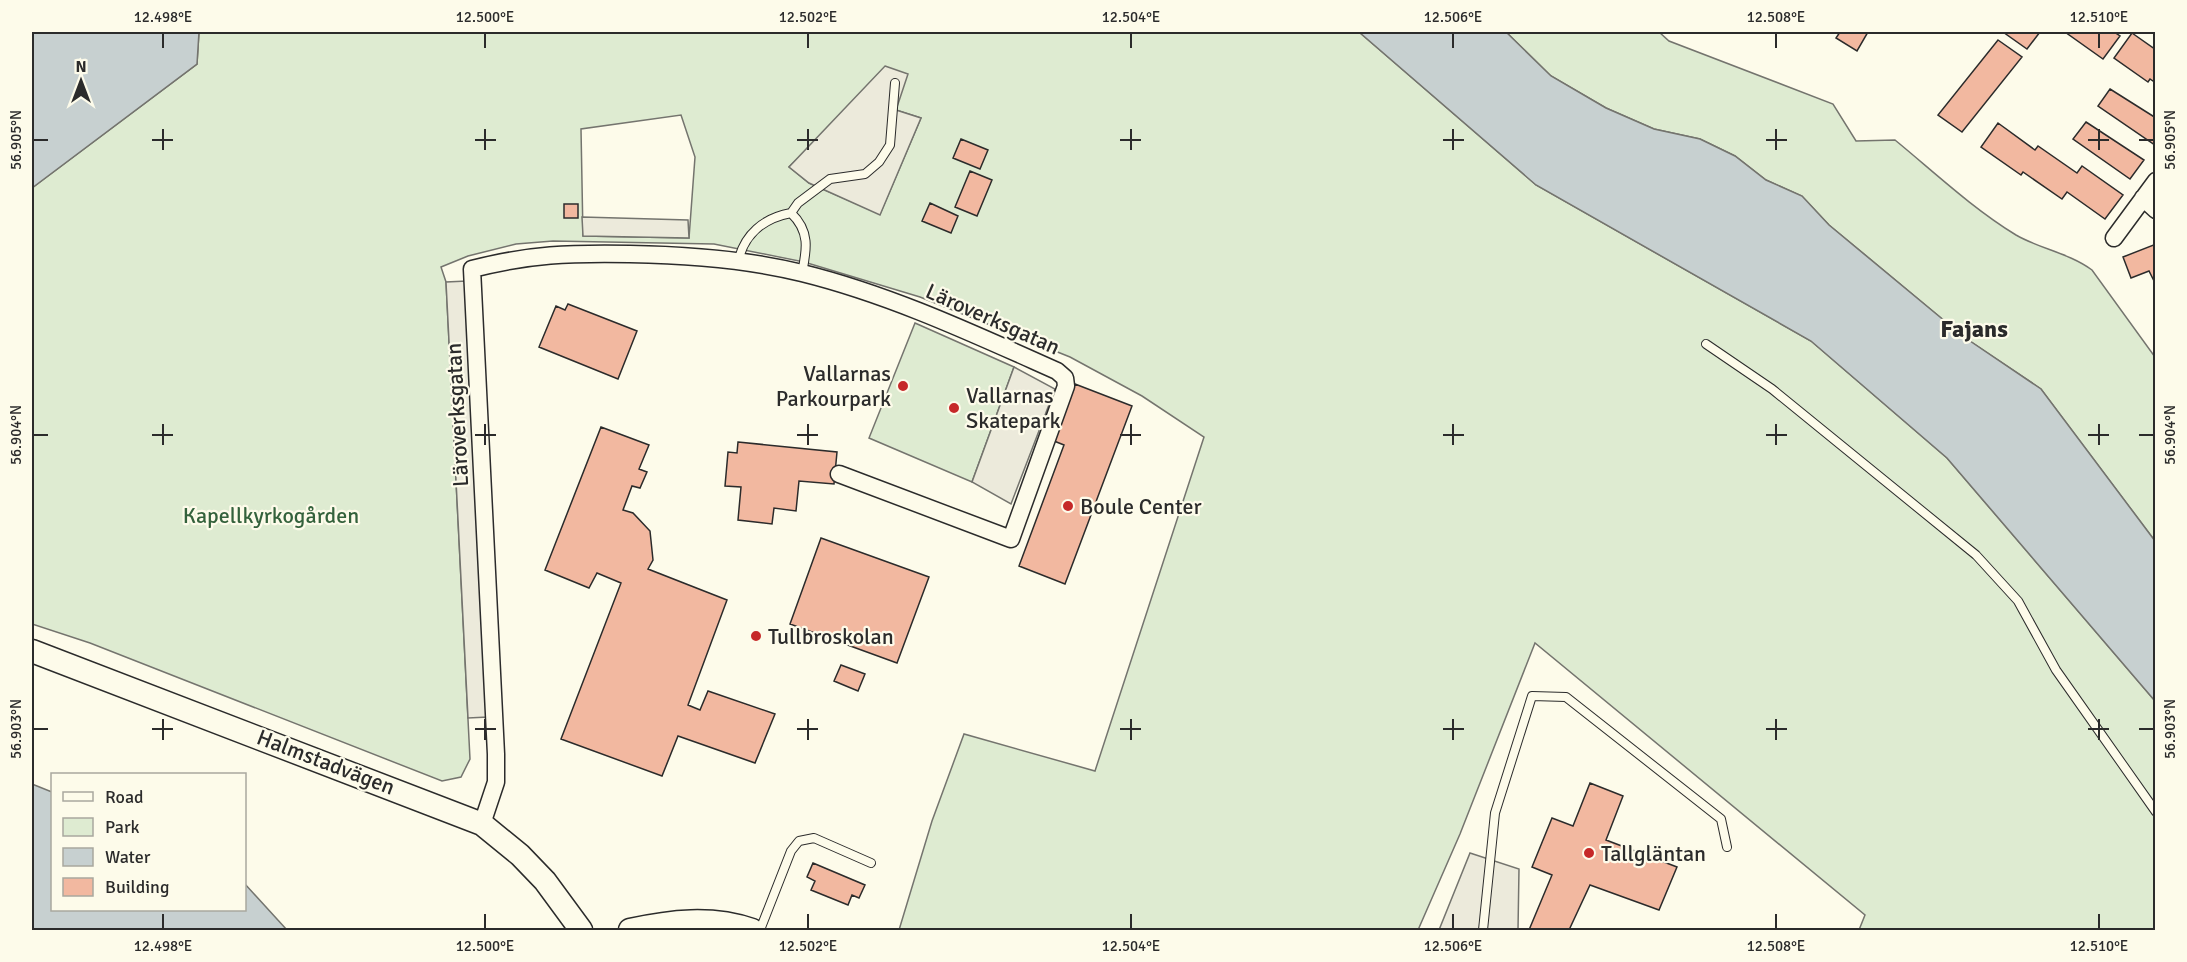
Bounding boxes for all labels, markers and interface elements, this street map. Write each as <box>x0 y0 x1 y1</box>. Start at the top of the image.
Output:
text: 12.498°E <box>134 8 192 26</box>
text: 12.500°E <box>456 8 514 26</box>
text: 12.502°E <box>779 8 837 26</box>
text: 12.504°E <box>1102 8 1160 26</box>
text: 12.506°E <box>1424 8 1482 26</box>
text: 12.508°E <box>1747 8 1805 26</box>
text: 12.510°E <box>2070 8 2128 26</box>
north arrow <box>51 51 111 111</box>
text: N <box>75 57 87 77</box>
text: 56.905°N <box>7 110 25 170</box>
text: 56.905°N <box>2161 110 2179 170</box>
street label: Läroverksgatan <box>922 277 1064 361</box>
district label: Fajans <box>1940 314 2008 344</box>
street label: Läroverksgatan <box>440 342 474 488</box>
place label: Vallarnas Parkourpark <box>776 360 891 412</box>
marker: Vallarnas Parkourpark <box>896 379 910 393</box>
place label: Vallarnas Skatepark <box>966 382 1061 434</box>
marker: Vallarnas Skatepark <box>947 401 961 415</box>
text: 56.904°N <box>7 405 25 465</box>
text: 56.904°N <box>2161 405 2179 465</box>
place label: Boule Center <box>1080 493 1202 520</box>
marker: Boule Center <box>1061 499 1075 513</box>
park label: Kapellkyrkogården <box>183 502 359 529</box>
place label: Tullbroskolan <box>768 623 894 650</box>
marker: Tullbroskolan <box>749 629 763 643</box>
text: 56.903°N <box>7 699 25 759</box>
text: 56.903°N <box>2161 699 2179 759</box>
street label: Halmstadvägen <box>253 723 399 801</box>
legend <box>51 773 246 911</box>
text: Road <box>105 786 144 808</box>
text: Park <box>105 816 140 838</box>
place label: Tallgläntan <box>1601 840 1706 867</box>
text: Water <box>105 846 151 868</box>
marker: Tallgläntan <box>1582 846 1596 860</box>
text: Building <box>105 876 169 898</box>
text: 12.498°E <box>134 937 192 955</box>
text: 12.500°E <box>456 937 514 955</box>
text: 12.502°E <box>779 937 837 955</box>
text: 12.504°E <box>1102 937 1160 955</box>
text: 12.506°E <box>1424 937 1482 955</box>
text: 12.508°E <box>1747 937 1805 955</box>
text: 12.510°E <box>2070 937 2128 955</box>

